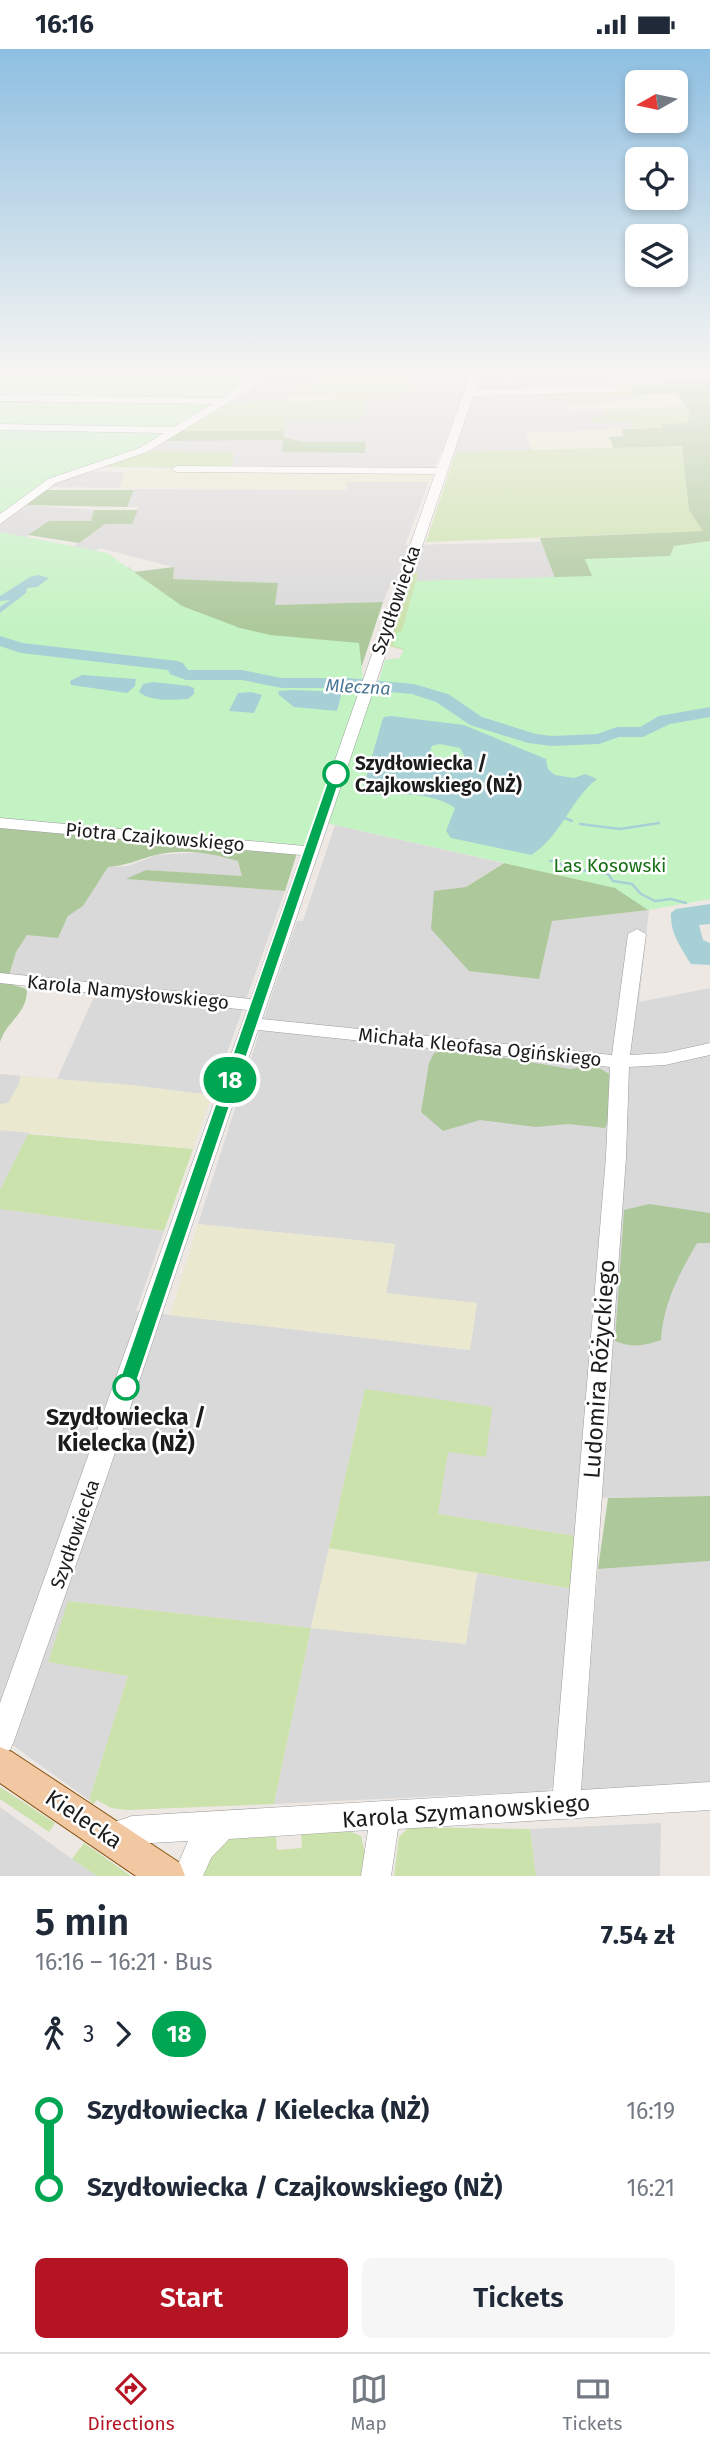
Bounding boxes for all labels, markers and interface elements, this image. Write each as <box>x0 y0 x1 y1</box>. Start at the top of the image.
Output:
text: 16:16 <box>35 9 94 40</box>
north arrow <box>625 70 688 133</box>
map controls <box>625 70 688 287</box>
button: locate <box>625 147 688 210</box>
button: layers <box>625 224 688 287</box>
street label: Szydłowiecka <box>367 542 425 658</box>
water label: Mleczna <box>325 674 391 700</box>
place label: Szydłowiecka / Czajkowskiego (NŻ) <box>355 752 522 797</box>
marker: Szydłowiecka / Czajkowskiego (NŻ) <box>323 761 349 787</box>
street label: Piotra Czajkowskiego <box>64 818 246 856</box>
park label: Las Kosowski <box>554 854 666 877</box>
street label: Karola Namysłowskiego <box>26 970 230 1014</box>
street label: Michała Kleofasa Ogińskiego <box>357 1023 603 1071</box>
line badge: 18 <box>198 1057 262 1103</box>
text: 18 <box>217 1066 243 1094</box>
street label: Ludomira Różyckiego <box>577 1259 621 1479</box>
marker: Szydłowiecka / Kielecka (NŻ) <box>113 1374 139 1400</box>
place label: Szydłowiecka / Kielecka (NŻ) <box>46 1403 206 1457</box>
street label: Szydłowiecka <box>46 1476 104 1592</box>
street label: Kielecka <box>40 1783 128 1855</box>
street label: Karola Szymanowskiego <box>341 1788 591 1834</box>
text: 5 min <box>35 1899 129 1945</box>
text: 7.54 zł <box>601 1920 675 1951</box>
text: 16:16 – 16:21 · Bus <box>35 1948 213 1976</box>
icon: walk <box>35 2015 73 2053</box>
icon: forward <box>104 2015 142 2053</box>
text: 3 <box>83 2020 94 2048</box>
text: 18 <box>166 2020 192 2048</box>
text: Szydłowiecka / Kielecka (NŻ) <box>87 2095 429 2126</box>
text: 16:19 <box>626 2097 675 2125</box>
text: Szydłowiecka / Czajkowskiego (NŻ) <box>87 2172 502 2203</box>
text: 16:21 <box>626 2174 675 2202</box>
button: Start <box>35 2258 348 2338</box>
button: Tickets <box>362 2258 675 2338</box>
tab: Directions <box>87 2370 175 2435</box>
tab: Map <box>350 2370 388 2435</box>
tab: Tickets <box>563 2370 623 2435</box>

